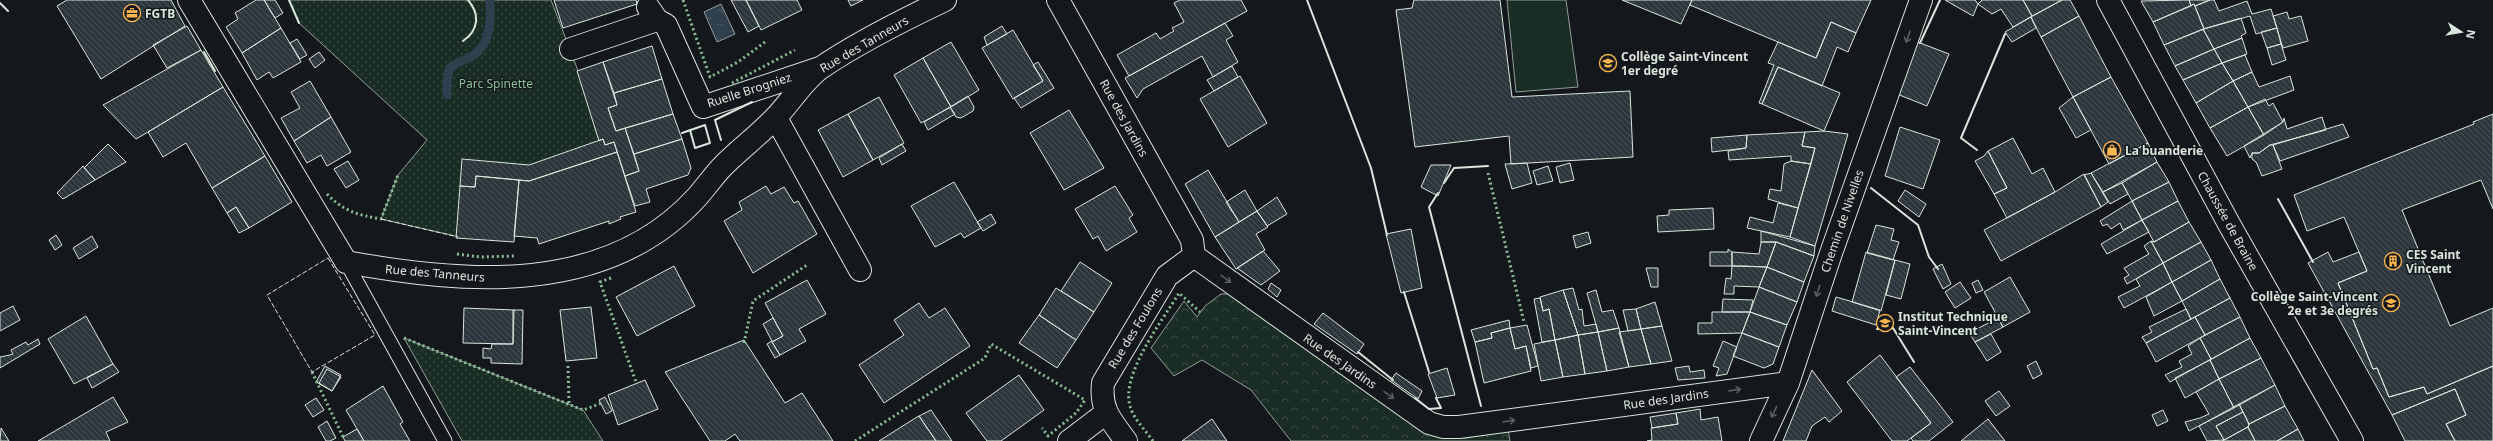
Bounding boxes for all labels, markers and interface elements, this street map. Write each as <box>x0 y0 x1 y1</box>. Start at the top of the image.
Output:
office icon: FGTB <box>122 3 142 23</box>
place label: FGTB <box>145 5 175 22</box>
street label: Rue des Tanneurs <box>816 12 912 76</box>
north arrow <box>2441 12 2481 52</box>
text: N <box>2463 28 2480 40</box>
one-way arrow <box>1903 30 1911 42</box>
place label: Collège Saint-Vincent 1er degré <box>1621 48 1748 79</box>
school or university icon: Collège Saint-Vincent 1er degré <box>1598 53 1618 73</box>
street label: Ruelle Brogniez <box>705 68 794 112</box>
park label: Parc Spinette <box>459 75 533 92</box>
street label: Rue des Jardins <box>1096 76 1152 160</box>
shop icon: La buanderie <box>2102 140 2122 160</box>
place label: La buanderie <box>2125 142 2203 159</box>
street label: Chemin de Nivelles <box>1816 167 1868 275</box>
street label: Chaussée de Braine <box>2194 168 2262 274</box>
place label: CES Saint Vincent <box>2406 246 2461 277</box>
building icon: CES Saint Vincent <box>2383 251 2403 271</box>
street label: Rue des Tanneurs <box>384 260 486 286</box>
one-way arrow <box>1220 275 1231 283</box>
street label: Rue des Foulons <box>1104 284 1166 372</box>
one-way arrow <box>1814 285 1821 298</box>
place label: Collège Saint-Vincent 2e et 3e degrés <box>2251 288 2378 319</box>
school or university icon: Collège Saint-Vincent 2e et 3e degrés <box>2381 293 2401 313</box>
place label: Institut Technique Saint-Vincent <box>1898 308 2008 339</box>
school or university icon: Institut Technique Saint-Vincent <box>1875 313 1895 333</box>
street label: Rue des Jardins <box>1300 329 1380 393</box>
street label: Rue des Jardins <box>1622 385 1710 413</box>
one-way arrow <box>1728 386 1741 394</box>
one-way arrow <box>1383 391 1394 399</box>
one-way arrow <box>1770 406 1778 418</box>
one-way arrow <box>1502 417 1515 424</box>

